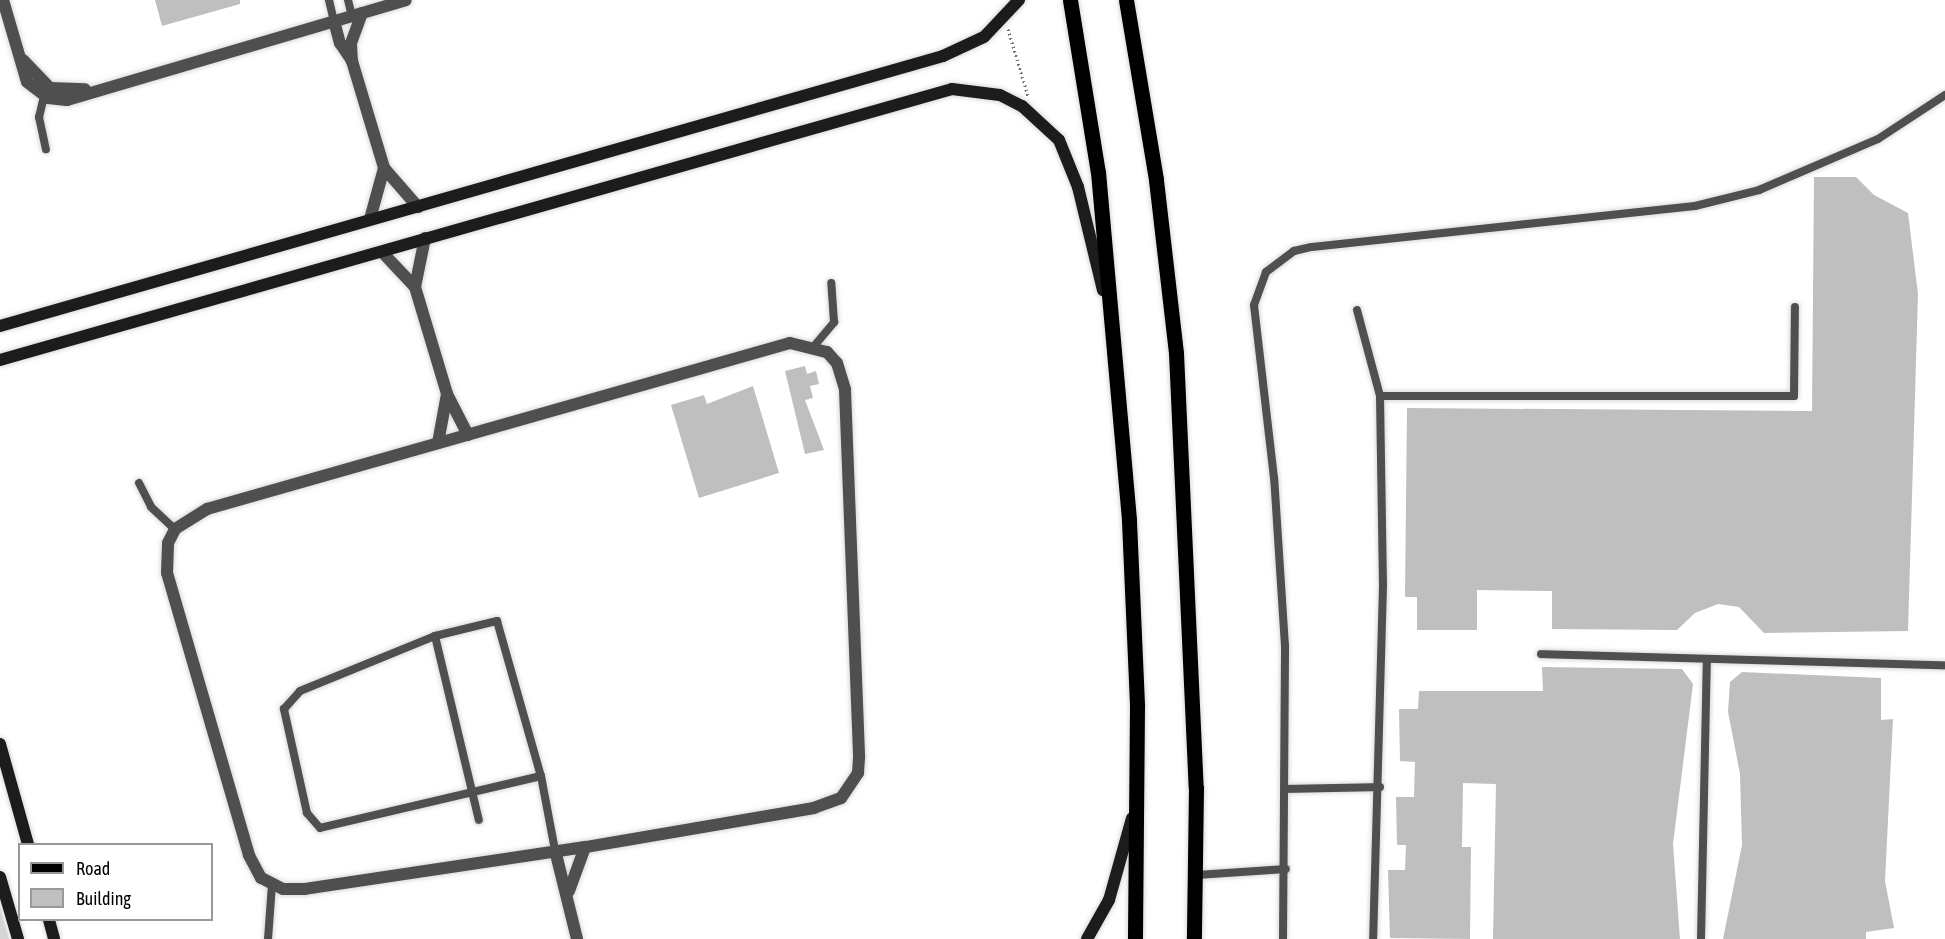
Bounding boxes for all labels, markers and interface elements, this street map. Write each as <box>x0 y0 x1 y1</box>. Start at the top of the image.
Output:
legend <box>18 843 213 921</box>
text: Road <box>76 858 110 879</box>
text: Building <box>76 888 131 909</box>

